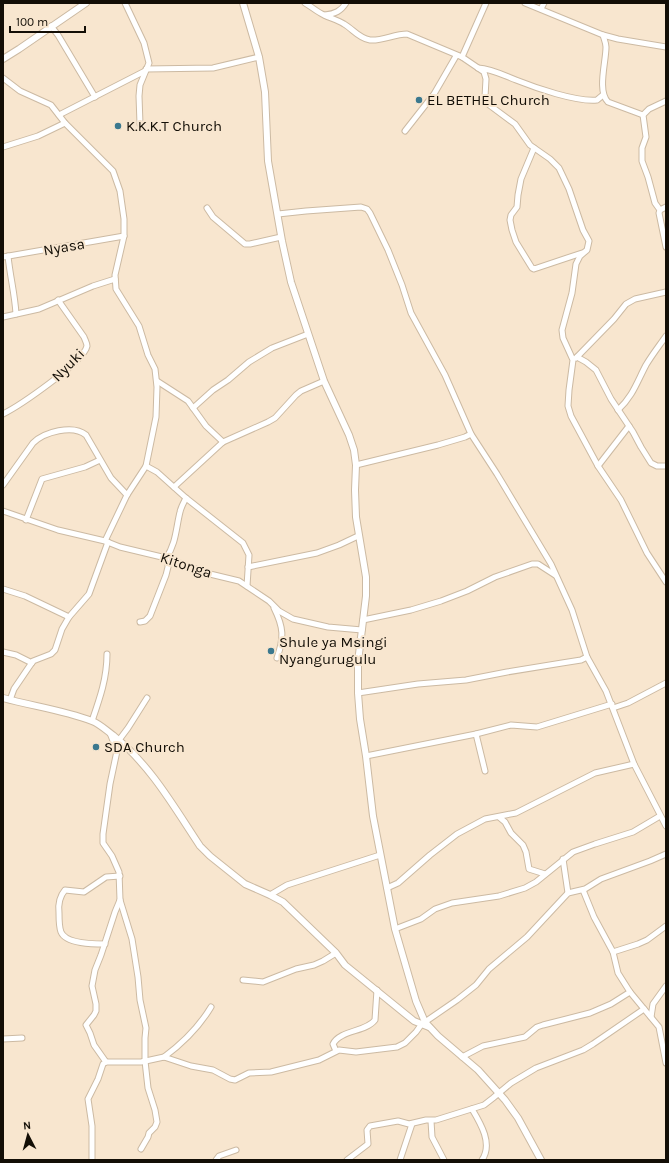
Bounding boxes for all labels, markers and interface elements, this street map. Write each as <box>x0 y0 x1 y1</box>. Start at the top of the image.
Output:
scale bar <box>10 8 85 34</box>
text: 100 m <box>16 15 48 29</box>
place label: EL BETHEL Church <box>427 91 550 109</box>
marker: EL BETHEL Church <box>414 95 424 105</box>
place label: K.K.K.T Church <box>126 117 222 135</box>
marker: K.K.K.T Church <box>113 121 123 131</box>
street label: Nyasa <box>42 235 86 259</box>
street label: Nyuki <box>48 345 88 385</box>
street label: Kitonga <box>158 548 214 582</box>
place label: Shule ya Msingi Nyangurugulu <box>279 633 388 668</box>
marker: Shule ya Msingi Nyangurugulu <box>266 646 276 656</box>
place label: SDA Church <box>104 738 185 756</box>
marker: SDA Church <box>91 742 101 752</box>
north arrow <box>8 1115 48 1155</box>
text: N <box>22 1119 32 1132</box>

